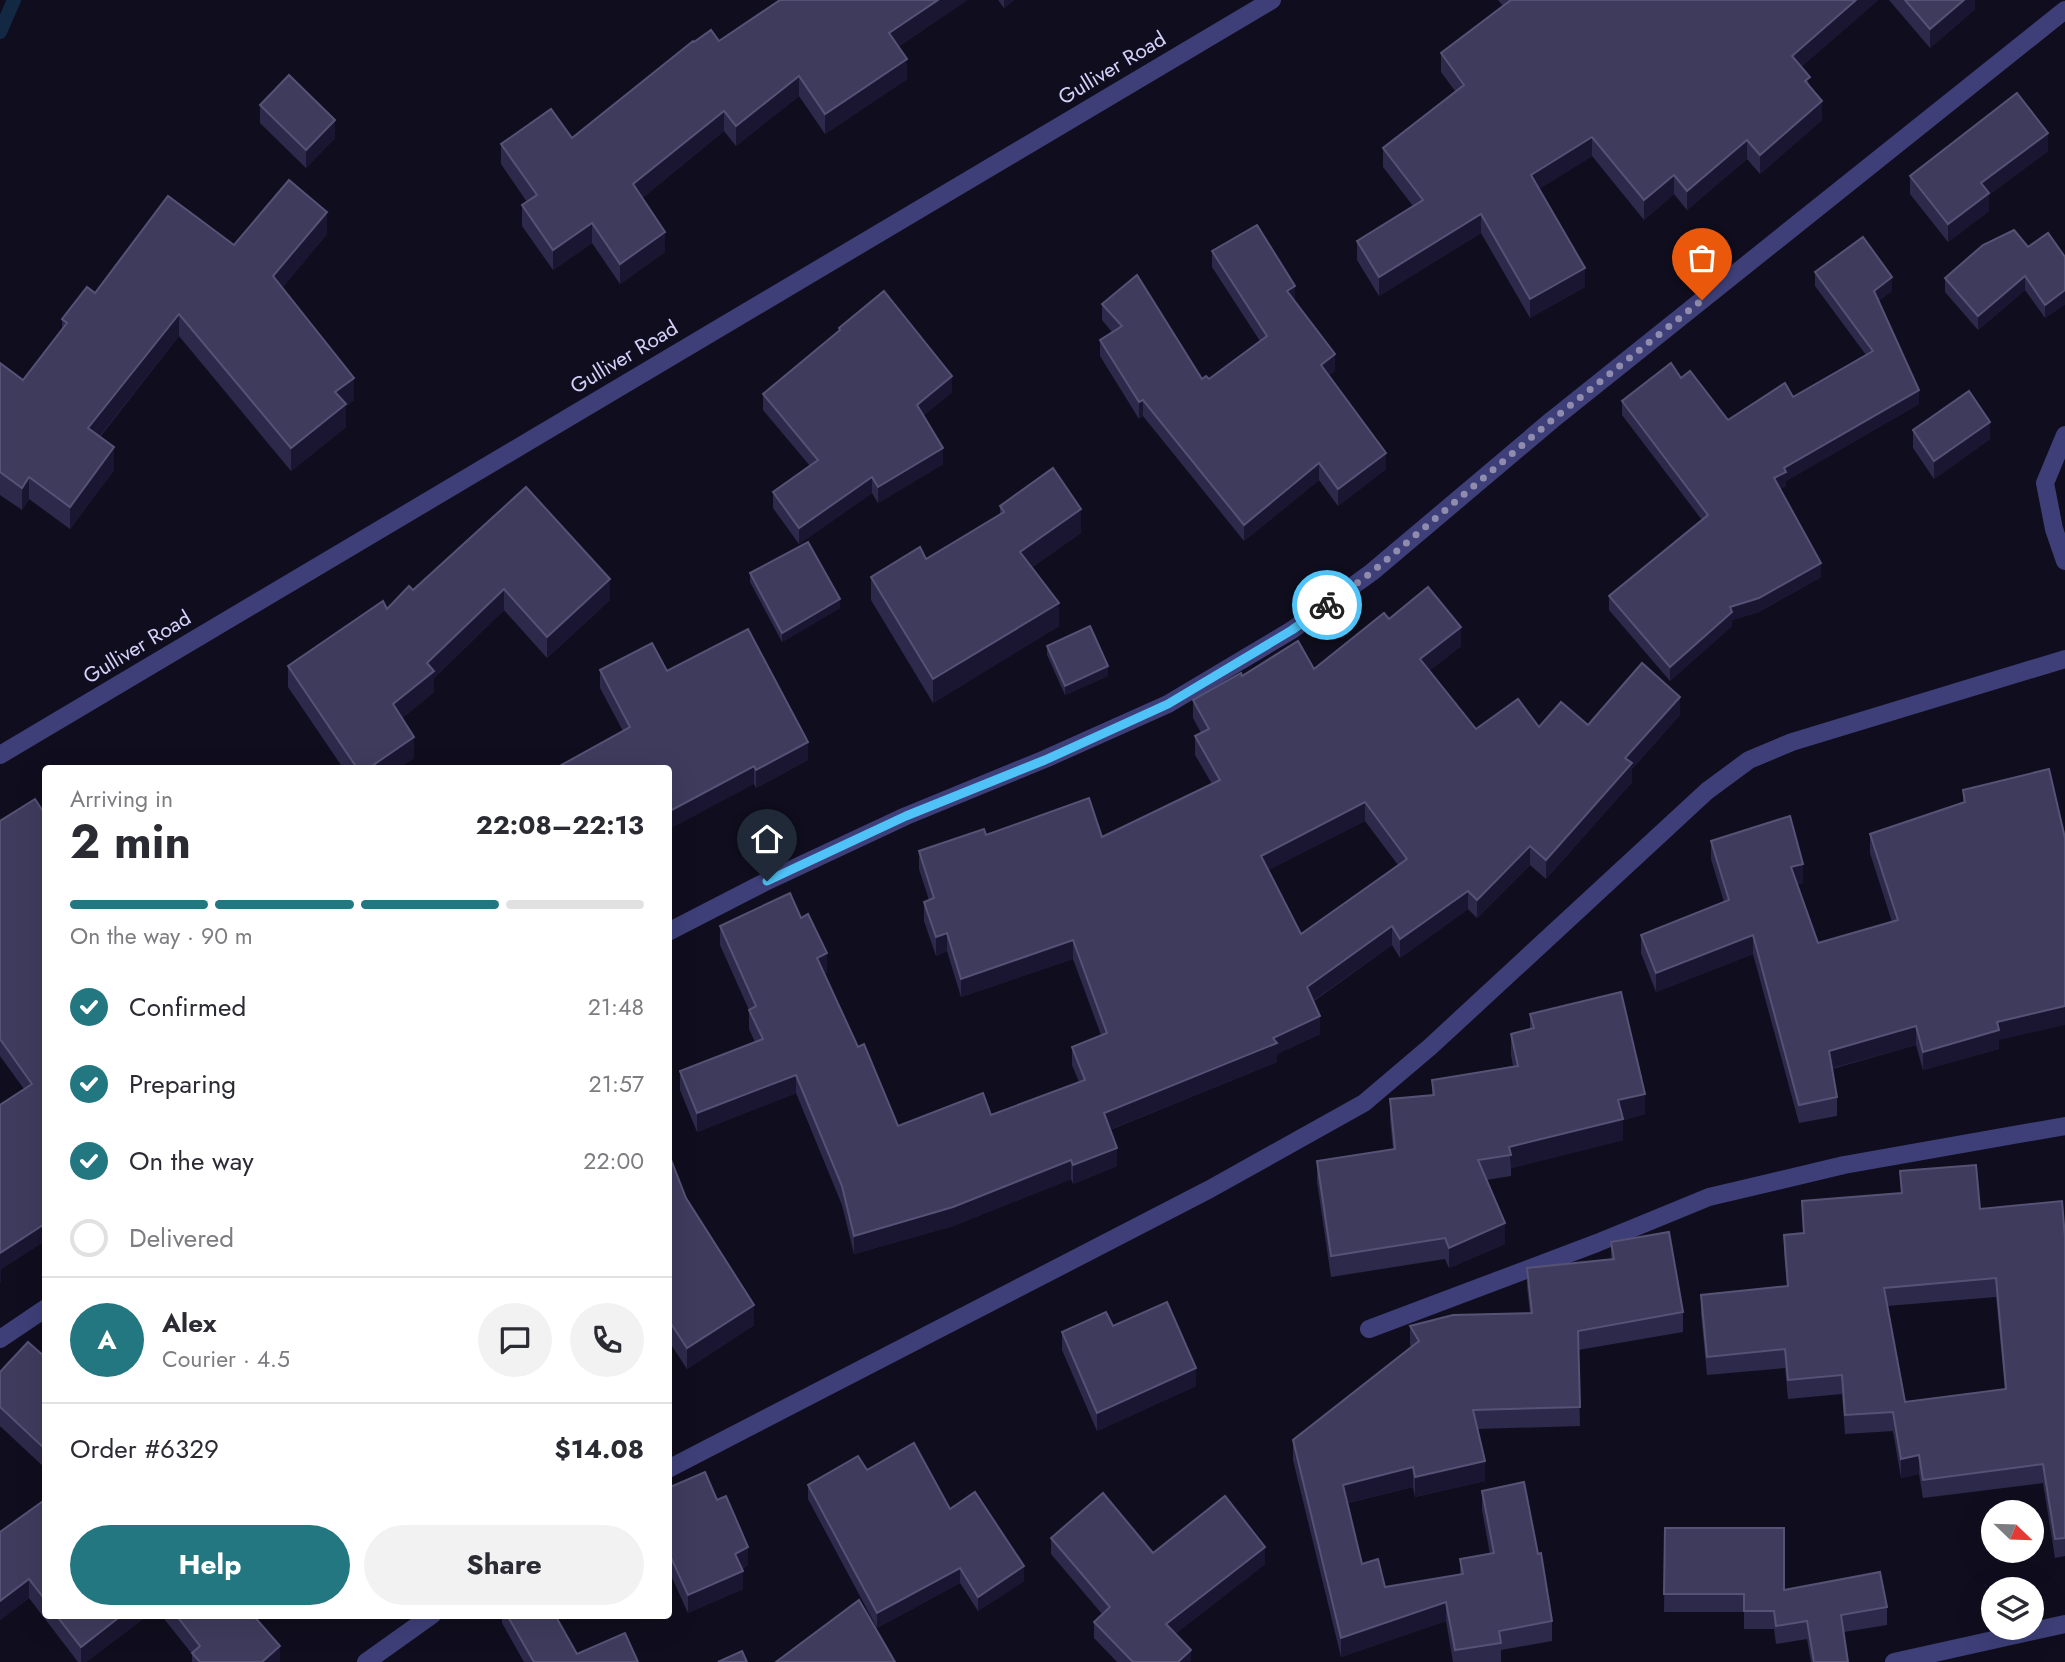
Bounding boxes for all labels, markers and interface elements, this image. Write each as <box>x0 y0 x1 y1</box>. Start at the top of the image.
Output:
street label: Gulliver Road <box>1052 24 1172 112</box>
pin <box>1672 228 1732 300</box>
icon: bag <box>1683 239 1721 277</box>
street label: Gulliver Road <box>564 313 684 401</box>
courier <box>1292 570 1362 640</box>
icon: bike <box>1308 586 1346 624</box>
street label: Gulliver Road <box>77 603 197 691</box>
text: Arriving in <box>70 782 173 816</box>
text: 22:08–22:13 <box>476 806 644 844</box>
text: 2 min <box>70 809 191 875</box>
pin <box>737 809 797 881</box>
icon: home <box>748 820 786 858</box>
text: On the way · 90 m <box>70 919 253 953</box>
icon: check <box>70 988 108 1026</box>
text: Confirmed <box>129 988 246 1026</box>
text: 21:48 <box>588 990 644 1024</box>
icon: check <box>70 1065 108 1103</box>
text: Preparing <box>129 1065 236 1103</box>
text: 21:57 <box>589 1067 644 1101</box>
icon: check <box>70 1142 108 1180</box>
text: On the way <box>129 1142 254 1180</box>
text: 22:00 <box>583 1144 644 1178</box>
text: Delivered <box>129 1219 234 1257</box>
button: chat <box>478 1303 552 1377</box>
button: phone <box>570 1303 644 1377</box>
text: Alex <box>162 1304 216 1342</box>
text: A <box>97 1321 117 1359</box>
text: Courier · 4.5 <box>162 1342 290 1376</box>
text: Order #6329 <box>70 1430 219 1468</box>
text: $14.08 <box>555 1430 644 1468</box>
north arrow <box>1981 1500 2044 1563</box>
map controls <box>1981 1500 2044 1640</box>
button: Help <box>70 1525 350 1605</box>
button: Share <box>364 1525 644 1605</box>
button: layers <box>1981 1577 2044 1640</box>

